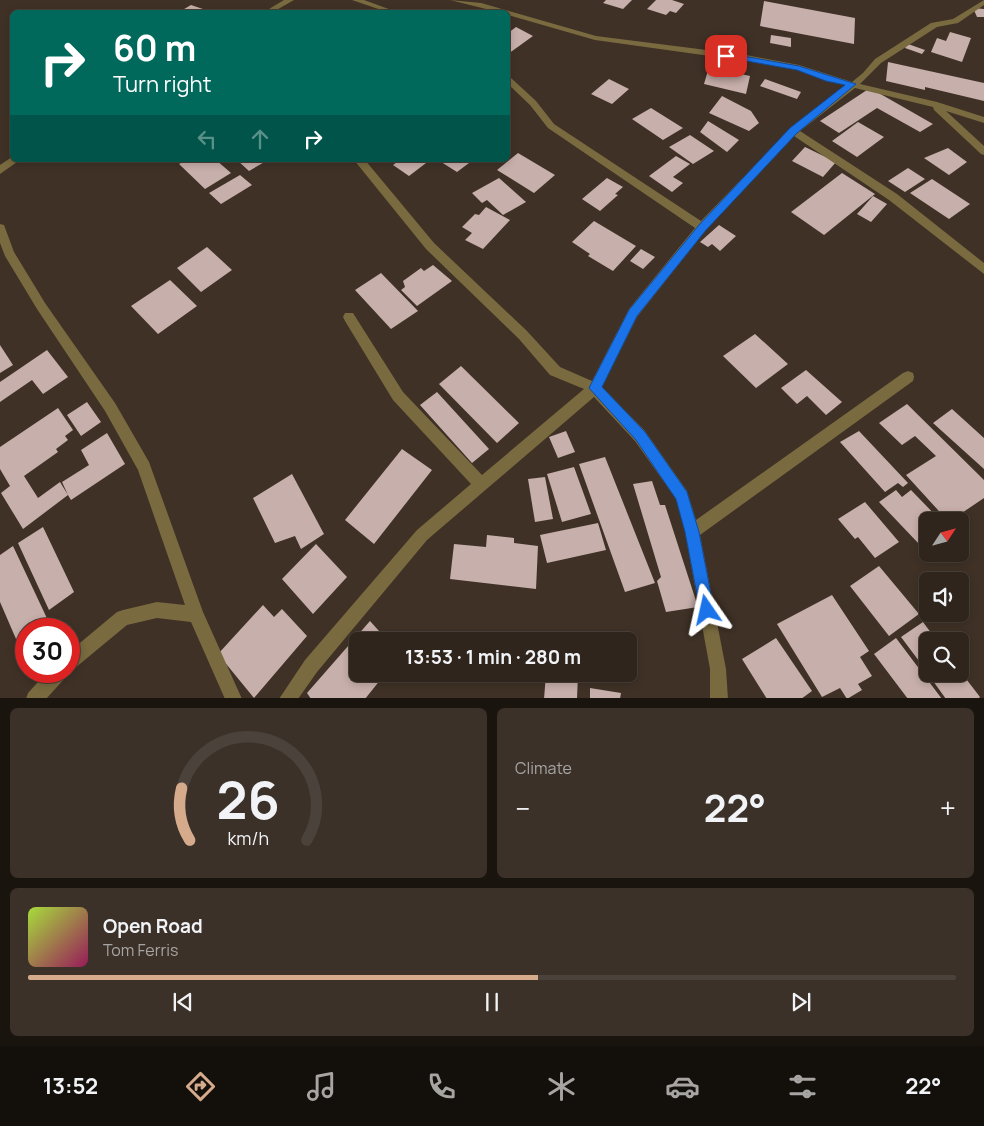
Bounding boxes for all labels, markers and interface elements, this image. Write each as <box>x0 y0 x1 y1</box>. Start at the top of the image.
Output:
text: 60 m <box>113 24 196 72</box>
icon: right <box>30 30 95 95</box>
pin <box>705 35 747 77</box>
icon: arrive <box>712 42 740 70</box>
text: Turn right <box>113 69 211 99</box>
icon: left <box>193 125 221 153</box>
icon: ahead <box>246 125 274 153</box>
icon: right <box>299 125 327 153</box>
north arrow <box>919 512 969 562</box>
map controls <box>919 512 969 682</box>
button: sound <box>919 572 969 622</box>
position arrow <box>680 583 732 635</box>
speed limit sign: 30 <box>15 618 80 683</box>
button: search <box>919 632 969 682</box>
text: 13:53 · 1 min · 280 m <box>405 644 581 670</box>
text: Climate <box>515 757 572 779</box>
text: 26 <box>217 764 280 835</box>
text: 22° <box>704 781 766 833</box>
text: − <box>515 789 530 827</box>
text: + <box>940 789 956 827</box>
text: km/h <box>228 826 269 850</box>
text: Open Road <box>103 913 203 939</box>
text: Tom Ferris <box>103 939 178 961</box>
icon: previous <box>169 988 197 1016</box>
icon: pause <box>478 988 506 1016</box>
icon: next <box>787 988 815 1016</box>
icon: directions <box>183 1069 218 1104</box>
icon: music <box>304 1069 339 1104</box>
icon: phone <box>424 1069 459 1104</box>
icon: climate <box>544 1069 579 1104</box>
icon: car <box>665 1069 700 1104</box>
icon: filters <box>785 1069 820 1104</box>
text: 13:52 <box>43 1071 98 1101</box>
text: 22° <box>905 1071 941 1101</box>

